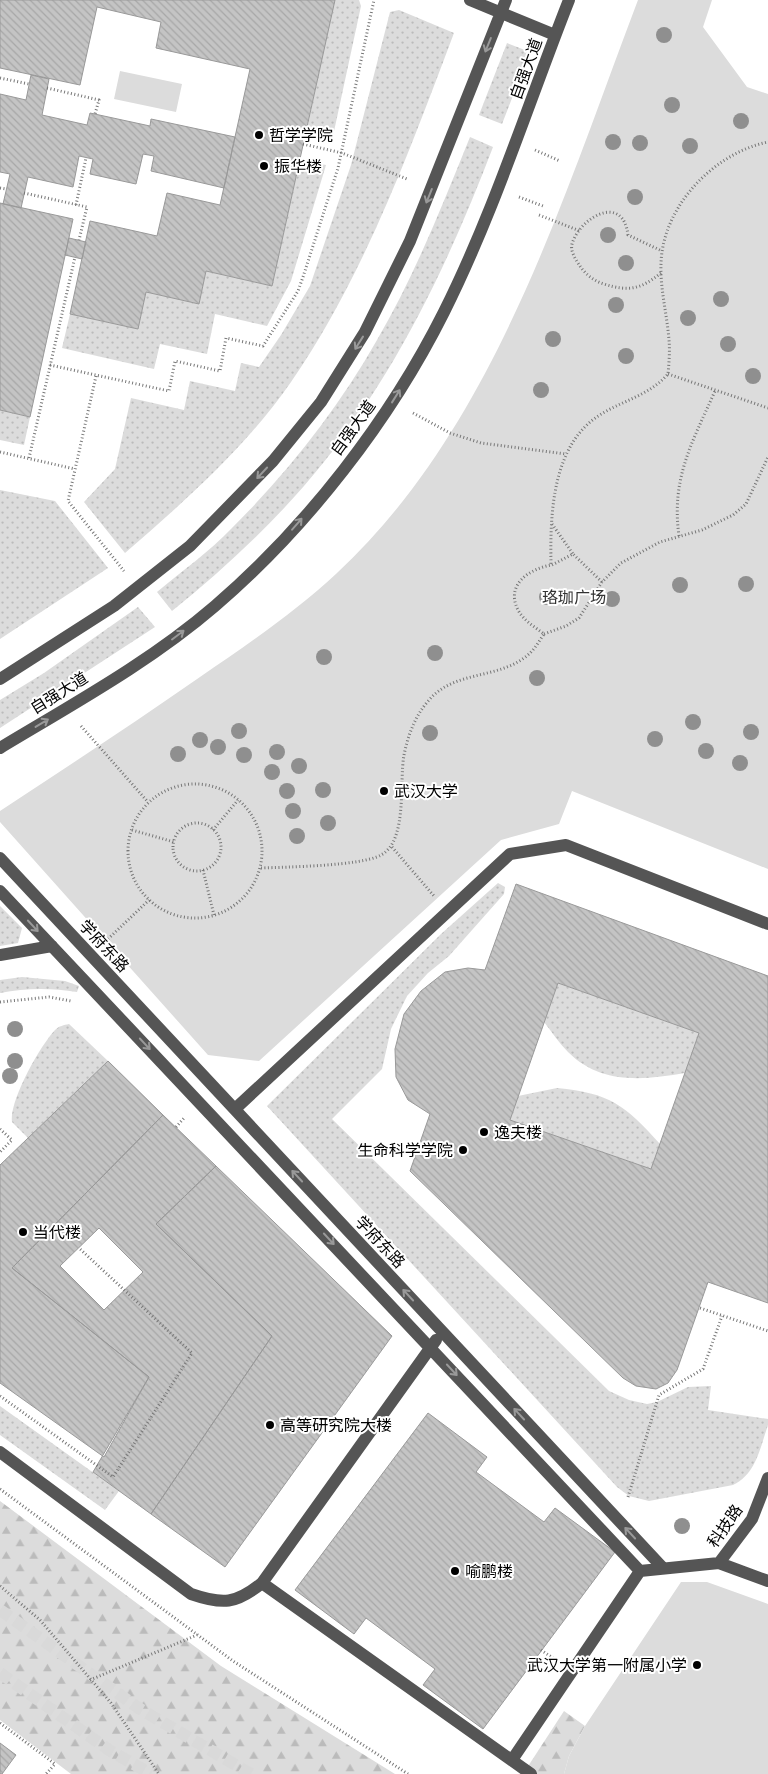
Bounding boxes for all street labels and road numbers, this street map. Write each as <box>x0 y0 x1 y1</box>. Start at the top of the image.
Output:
street label: 自强大道 <box>506 36 546 102</box>
street label: 自强大道 <box>327 397 379 459</box>
street label: 自强大道 <box>27 668 91 718</box>
street label: 学府东路 <box>75 916 133 976</box>
street label: 学府东路 <box>351 1212 409 1272</box>
street label: 科技路 <box>703 1501 747 1551</box>

